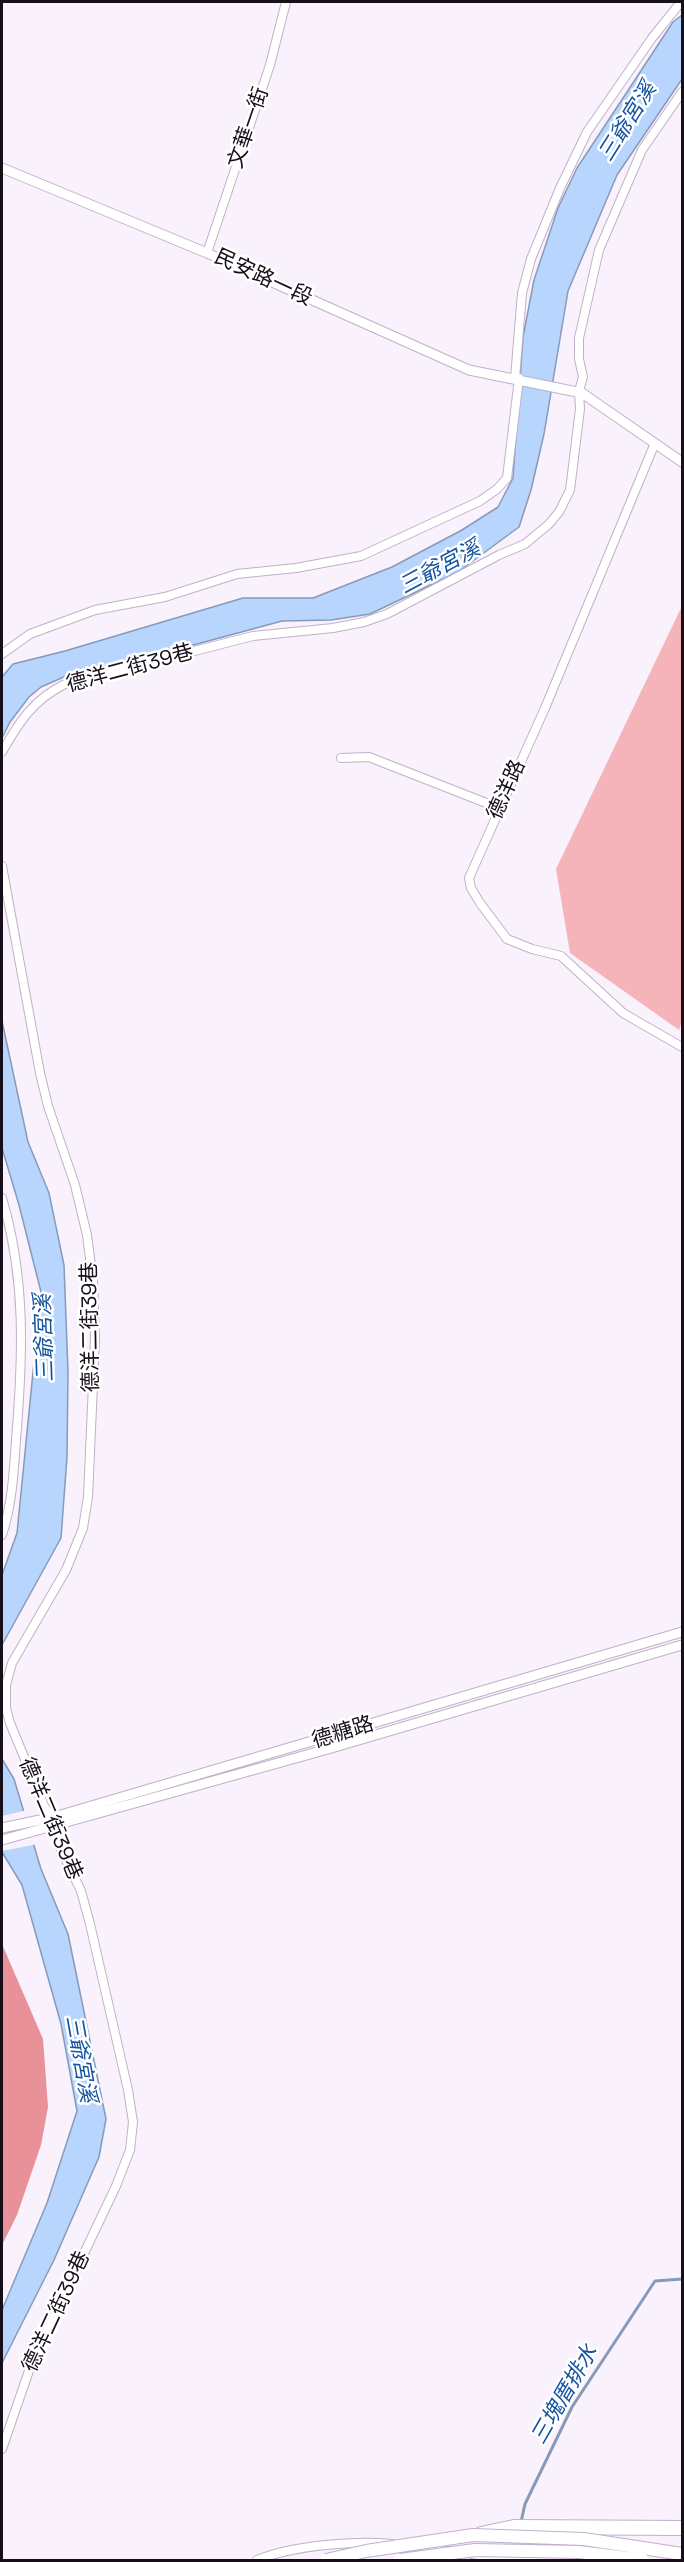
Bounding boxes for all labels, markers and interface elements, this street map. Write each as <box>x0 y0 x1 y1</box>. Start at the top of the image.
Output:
water label: 三爺宮溪 <box>593 78 663 166</box>
street label: 文華一街 <box>223 84 275 172</box>
street label: 民安路一段 <box>210 244 316 312</box>
water label: 三爺宮溪 <box>395 536 485 600</box>
street label: 德洋二街39巷 <box>64 640 196 698</box>
street label: 德洋路 <box>483 756 531 824</box>
street label: 德洋二街39巷 <box>77 1262 105 1392</box>
water label: 三爺宮溪 <box>30 1294 60 1382</box>
street label: 德糖路 <box>309 1712 377 1754</box>
street label: 德洋二街39巷 <box>13 1754 87 1884</box>
water label: 三爺宮溪 <box>59 2013 101 2105</box>
street label: 德洋二街39巷 <box>18 2248 96 2376</box>
water label: 三塊厝排水 <box>526 2341 604 2449</box>

